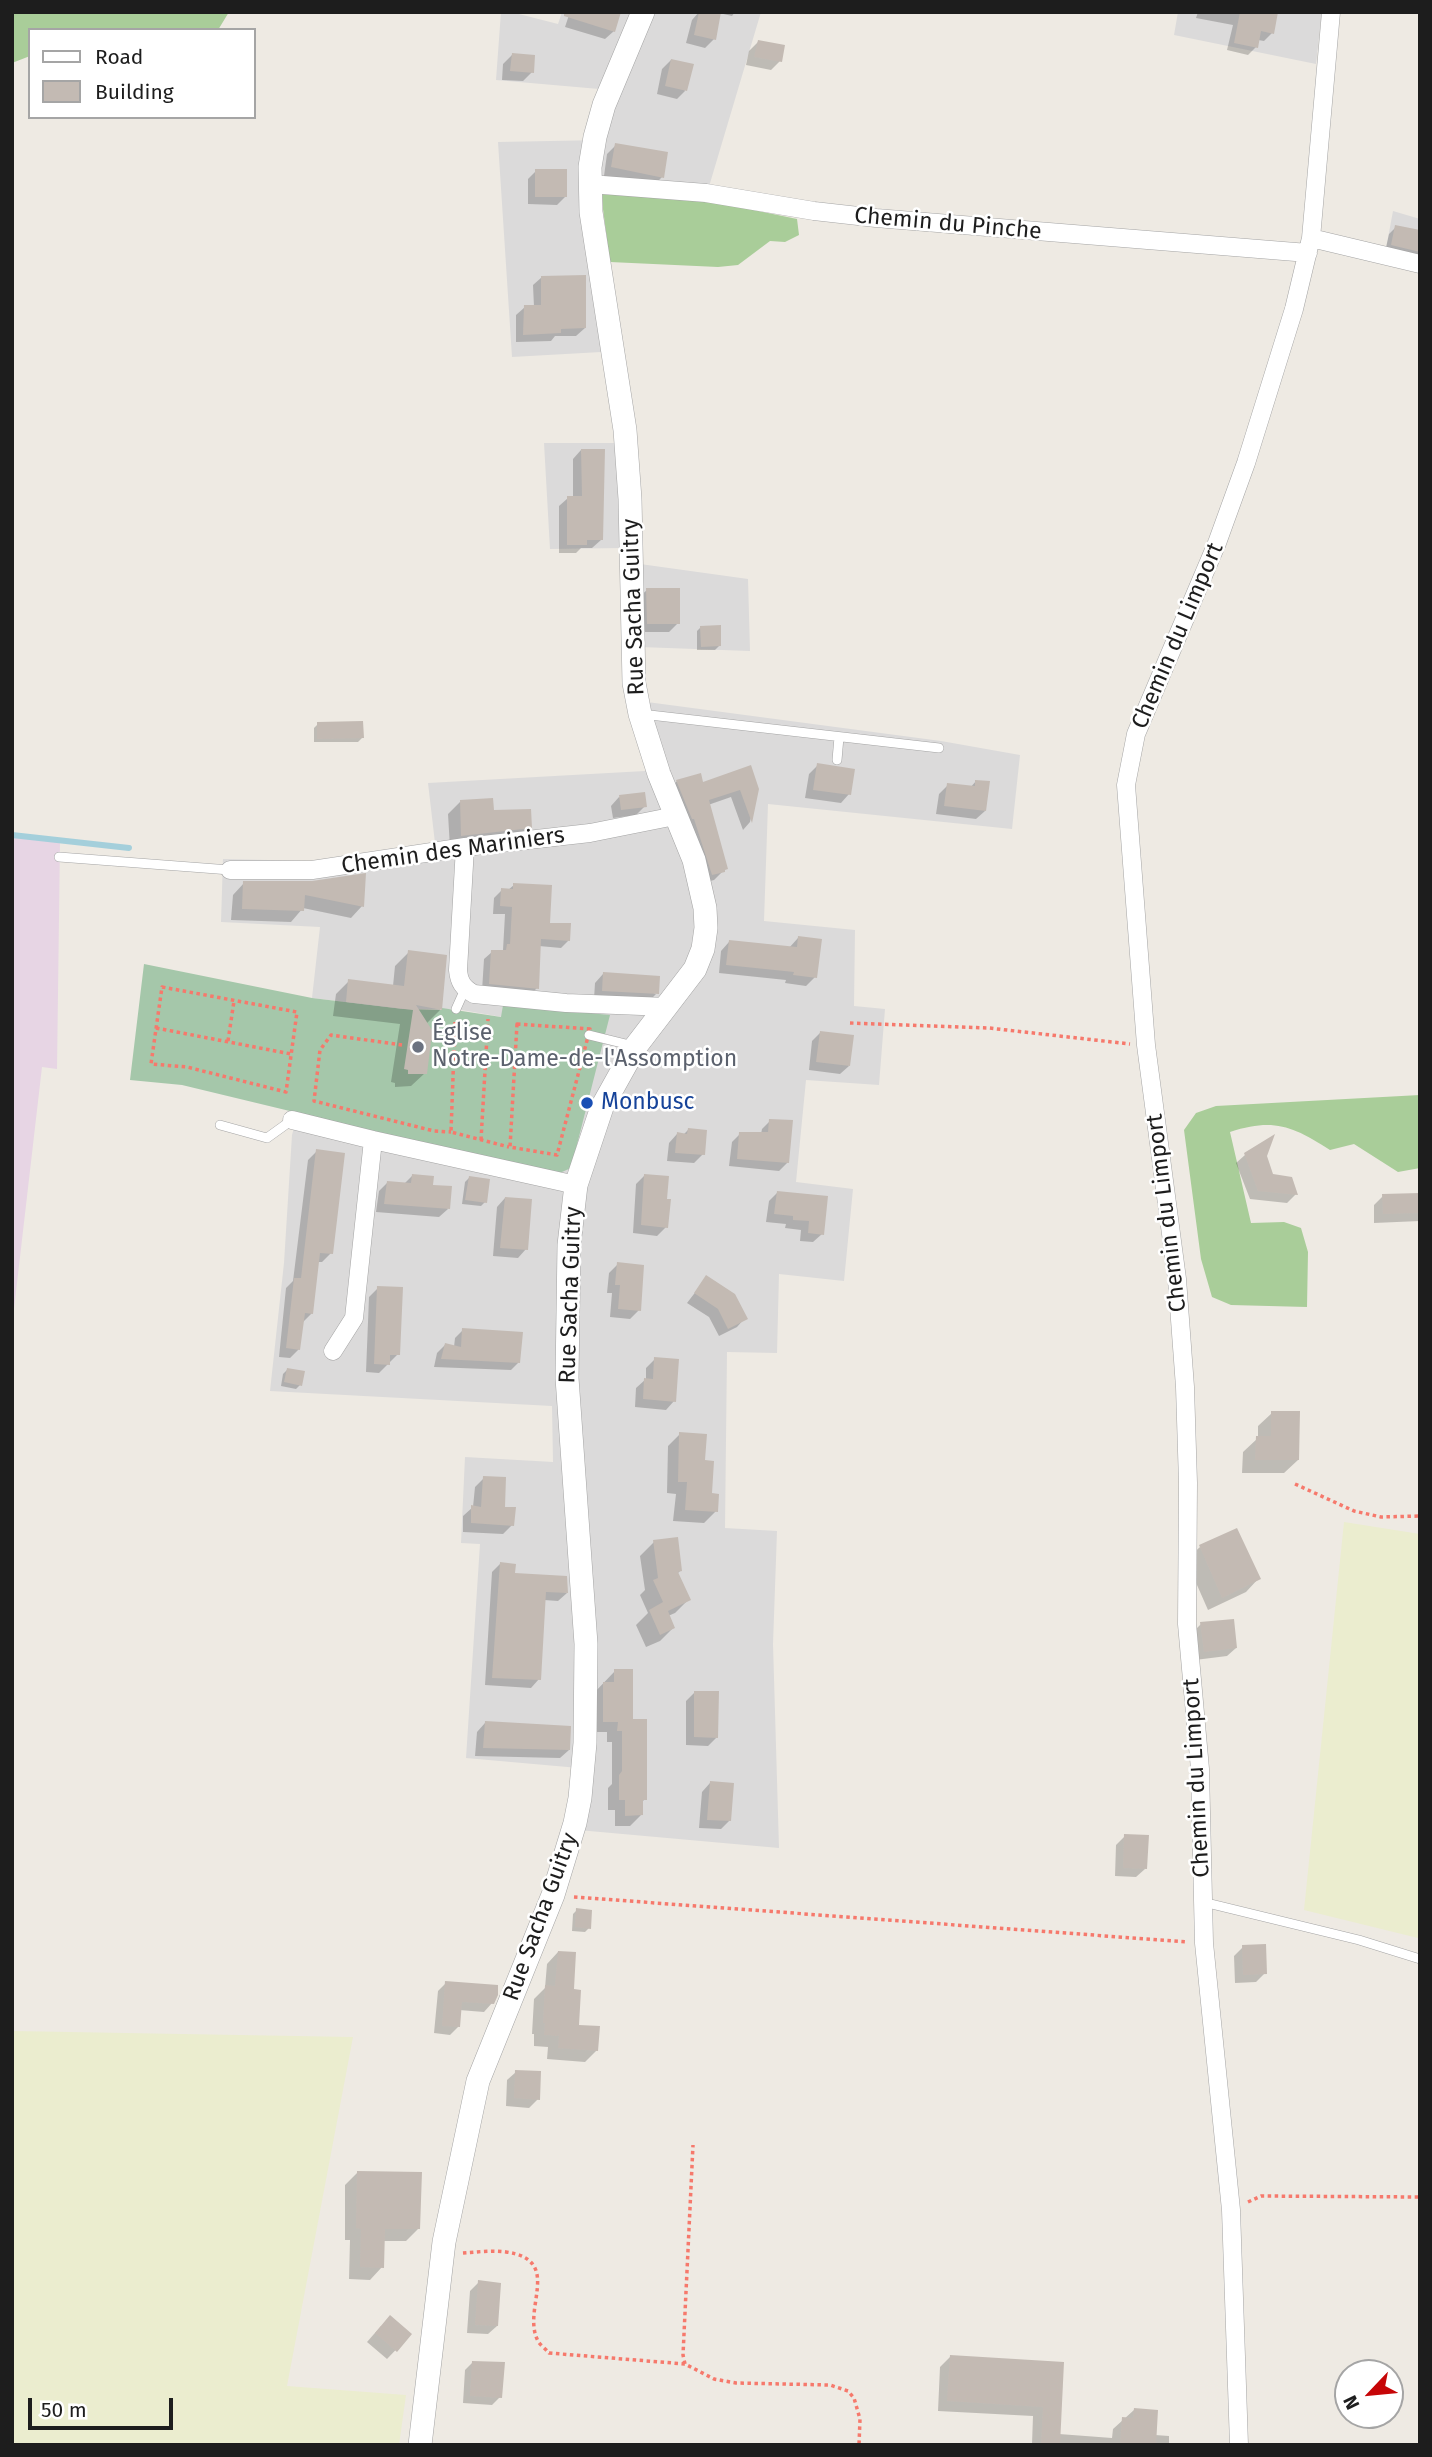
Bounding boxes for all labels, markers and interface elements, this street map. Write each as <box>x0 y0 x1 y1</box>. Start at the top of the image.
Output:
legend <box>28 28 256 119</box>
text: Road <box>95 44 143 70</box>
text: Building <box>95 79 174 105</box>
street label: Chemin du Pinche <box>853 202 1043 246</box>
street label: Rue Sacha Guitry <box>617 518 651 696</box>
street label: Chemin du Limport <box>1126 539 1230 733</box>
street label: Chemin des Mariniers <box>340 822 566 880</box>
place label: Église Notre-Dame-de-l'Assomption <box>432 1020 737 1074</box>
marker: Église Notre-Dame-de-l'Assomption <box>410 1039 426 1055</box>
place label: Monbusc <box>601 1089 695 1117</box>
marker: Monbusc <box>579 1095 595 1111</box>
street label: Chemin du Limport <box>1141 1112 1193 1314</box>
street label: Rue Sacha Guitry <box>554 1206 588 1384</box>
street label: Chemin du Limport <box>1178 1678 1216 1878</box>
street label: Rue Sacha Guitry <box>498 1829 584 2005</box>
north arrow <box>1334 2359 1404 2429</box>
scale bar <box>32 2384 177 2428</box>
text: N <box>1338 2392 1365 2413</box>
text: 50 m <box>41 2397 87 2423</box>

